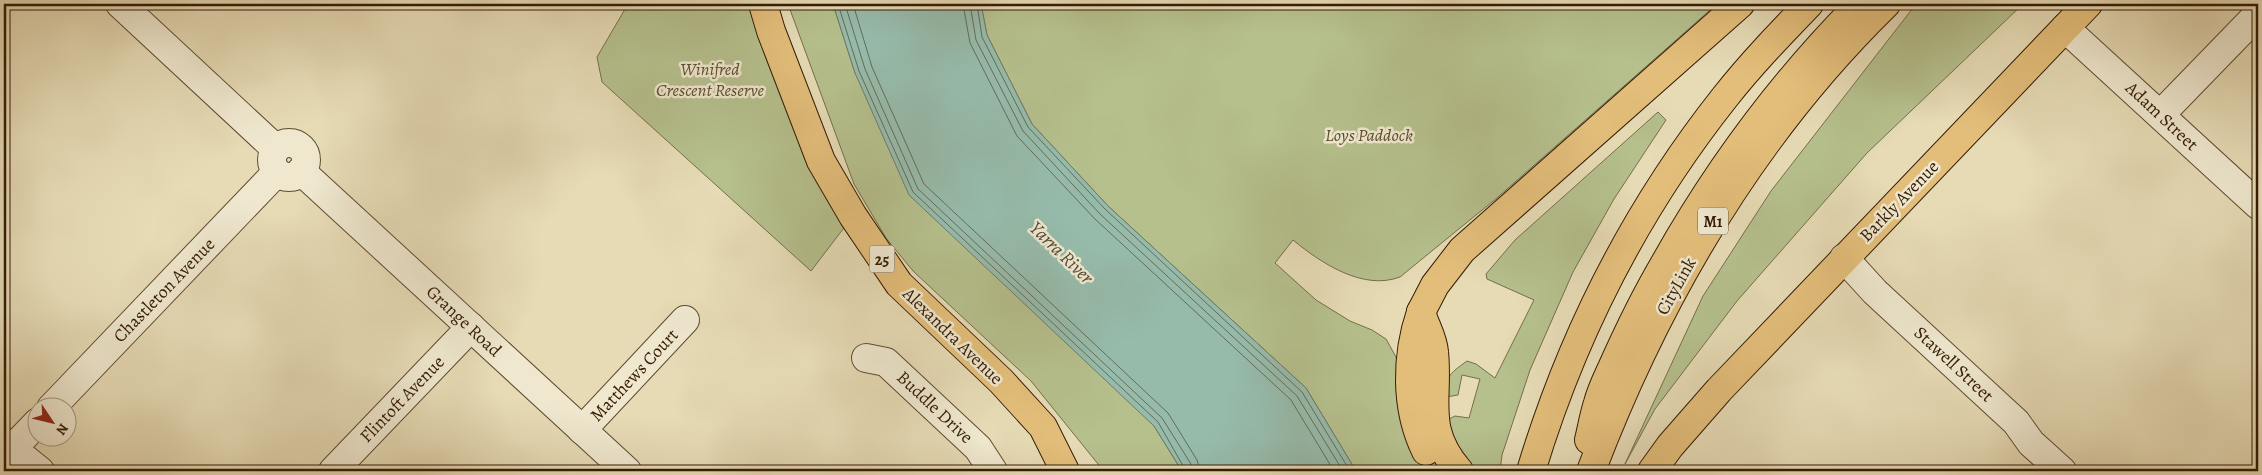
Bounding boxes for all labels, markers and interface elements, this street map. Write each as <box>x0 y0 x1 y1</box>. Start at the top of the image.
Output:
park label: Winifred Crescent Reserve <box>656 57 764 102</box>
street label: Adam Street <box>2120 75 2204 156</box>
park label: Loys Paddock <box>1325 123 1413 147</box>
street label: Barkly Avenue <box>1854 155 1944 247</box>
road number: M1 <box>1698 208 1728 235</box>
water label: Yarra River <box>1024 216 1100 291</box>
street label: Chastleton Avenue <box>108 232 220 348</box>
road number: 25 <box>870 245 894 272</box>
street label: CityLink <box>1650 253 1702 319</box>
street label: Grange Road <box>421 280 507 362</box>
street label: Alexandra Avenue <box>897 281 1008 390</box>
street label: Stawell Street <box>1909 321 1999 407</box>
street label: Matthews Court <box>585 323 683 427</box>
street label: Flintoft Avenue <box>354 350 450 448</box>
street label: Buddle Drive <box>892 365 978 449</box>
north arrow <box>28 398 78 448</box>
text: N <box>52 420 73 439</box>

